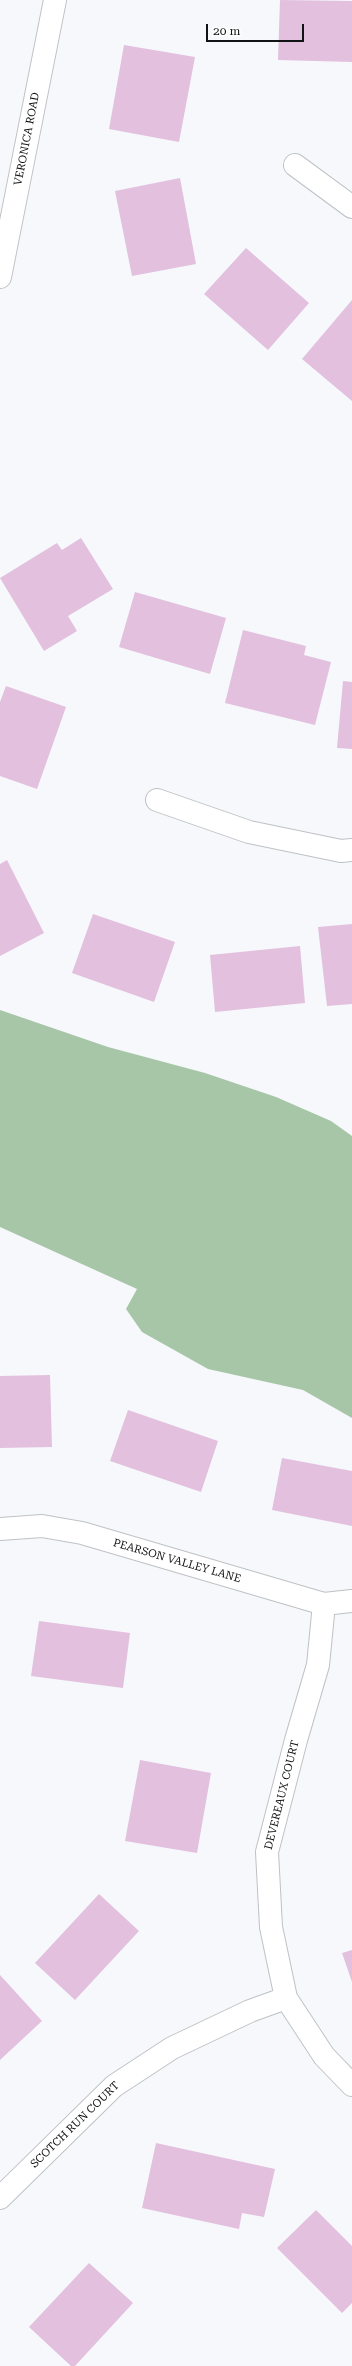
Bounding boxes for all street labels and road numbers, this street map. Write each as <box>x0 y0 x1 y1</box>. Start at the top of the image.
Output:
street label: VERONICA ROAD <box>11 91 43 187</box>
street label: PEARSON VALLEY LANE <box>112 1536 242 1586</box>
street label: DEVEREAUX COURT <box>262 1739 302 1851</box>
street label: SCOTCH RUN COURT <box>28 2079 122 2171</box>

